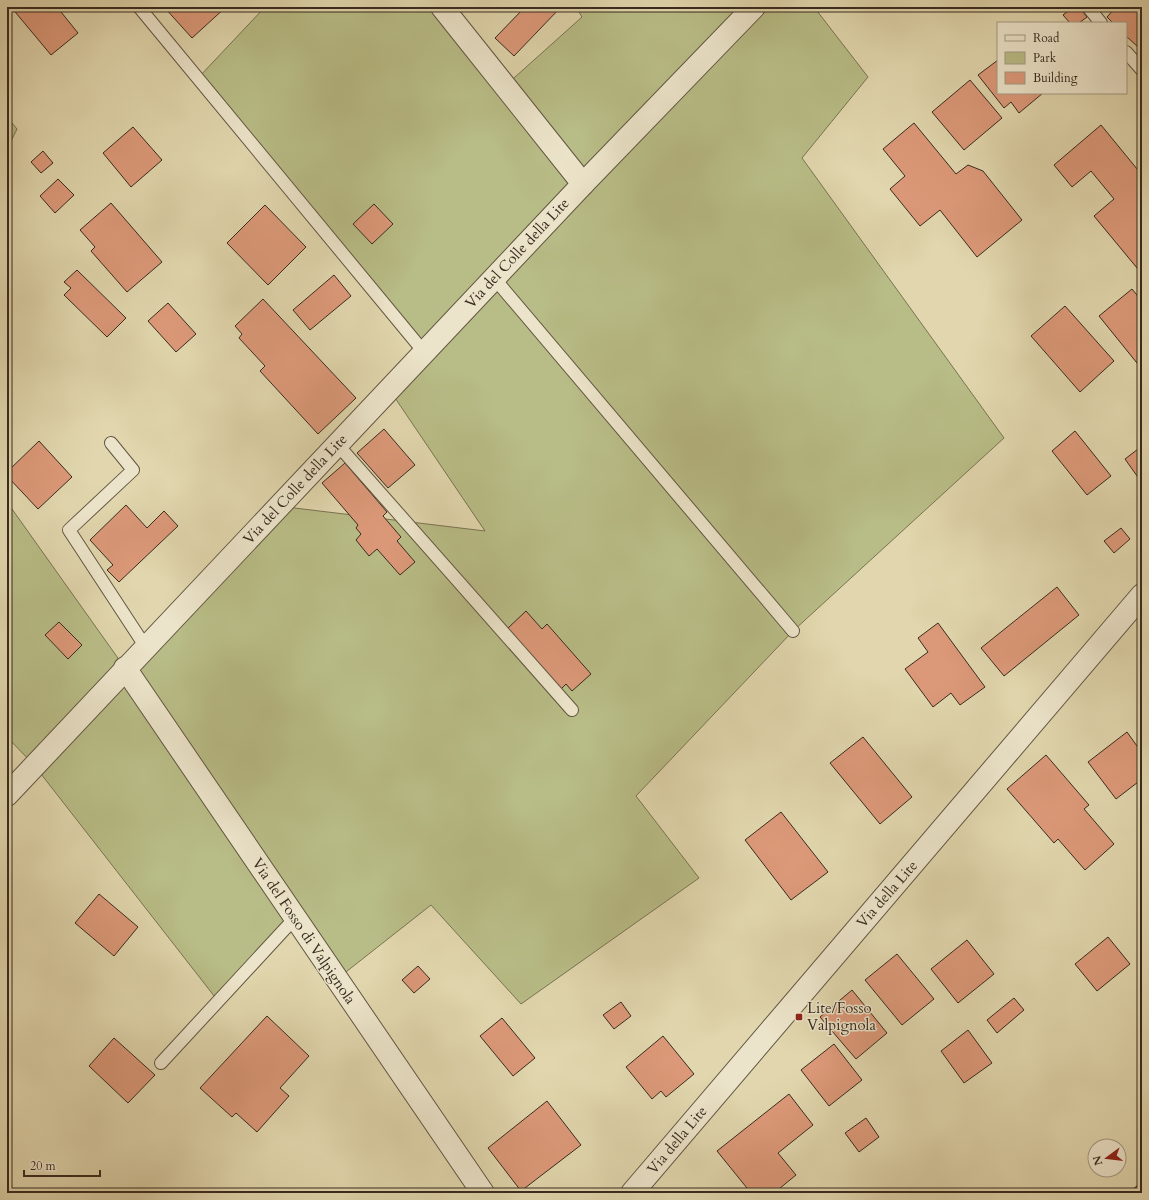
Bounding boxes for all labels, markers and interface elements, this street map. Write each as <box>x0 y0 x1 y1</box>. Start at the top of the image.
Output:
legend <box>997 22 1127 94</box>
text: Road <box>1033 30 1060 46</box>
text: Park <box>1033 50 1057 66</box>
text: Building <box>1033 70 1078 86</box>
street label: Via del Colle della Lite <box>461 193 574 313</box>
street label: Via del Colle della Lite <box>239 429 352 549</box>
street label: Via del Fosso di Valpignola <box>248 854 361 1008</box>
street label: Via della Lite <box>852 856 922 932</box>
place label: Lite/Fosso Valpignola <box>807 998 876 1035</box>
marker: Lite/Fosso Valpignola <box>794 1012 804 1022</box>
street label: Via della Lite <box>642 1101 712 1178</box>
north arrow <box>1087 1138 1127 1178</box>
scale bar <box>24 1152 100 1178</box>
text: N <box>1089 1153 1106 1167</box>
text: 20 m <box>30 1158 57 1174</box>

